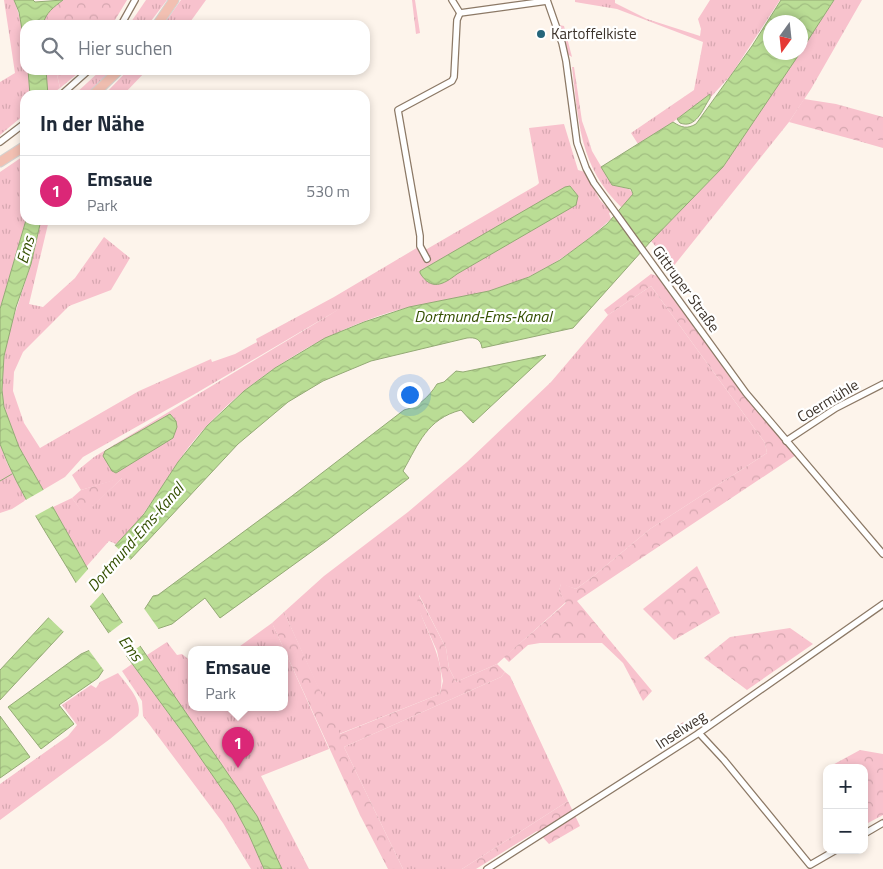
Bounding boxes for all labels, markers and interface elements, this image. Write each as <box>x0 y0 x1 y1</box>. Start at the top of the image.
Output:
north arrow <box>763 15 808 60</box>
search box <box>20 20 370 75</box>
place label: Kartoffelkiste <box>551 22 637 45</box>
marker: Kartoffelkiste <box>535 28 547 40</box>
text: Hier suchen <box>78 33 173 62</box>
icon: search <box>38 34 66 62</box>
text: In der Nähe <box>40 107 145 139</box>
text: Emsaue <box>87 164 152 193</box>
text: 1 <box>52 179 60 203</box>
text: 530 m <box>306 179 350 203</box>
text: Park <box>87 193 118 217</box>
water label: Ems <box>10 232 41 266</box>
street label: Gittruper Straße <box>647 241 726 337</box>
water label: Dortmund-Ems-Kanal <box>414 304 553 328</box>
street label: Coermühle <box>793 373 863 428</box>
your location <box>397 382 423 408</box>
water label: Dortmund-Ems-Kanal <box>81 476 190 597</box>
water label: Ems <box>113 630 149 667</box>
popup <box>188 646 288 711</box>
text: Emsaue <box>205 652 271 681</box>
text: Park <box>205 681 236 705</box>
street label: Inselweg <box>651 704 711 755</box>
pin: 1 <box>222 727 254 768</box>
map controls <box>823 764 868 854</box>
button: + <box>823 764 868 809</box>
button: − <box>823 809 868 854</box>

